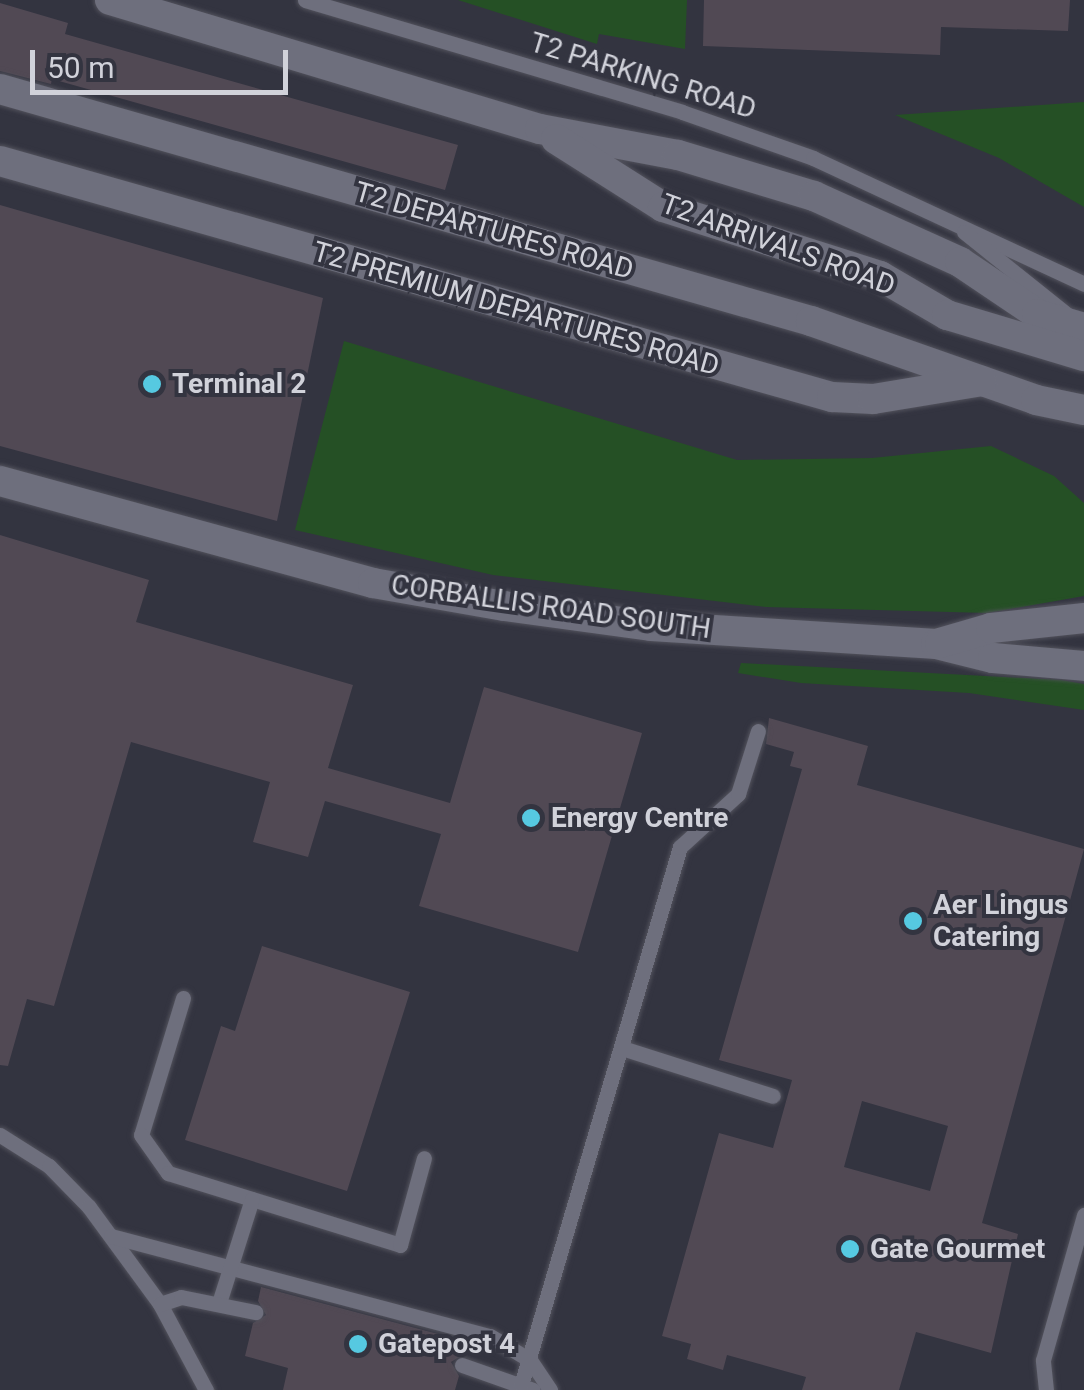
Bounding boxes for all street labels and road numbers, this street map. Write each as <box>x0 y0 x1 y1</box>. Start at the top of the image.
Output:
street label: T2 PARKING ROAD <box>526 26 760 126</box>
street label: T2 DEPARTURES ROAD <box>351 175 637 287</box>
street label: T2 ARRIVALS ROAD <box>656 187 900 303</box>
street label: T2 PREMIUM DEPARTURES ROAD <box>309 235 723 383</box>
street label: CORBALLIS ROAD SOUTH <box>389 568 713 646</box>

